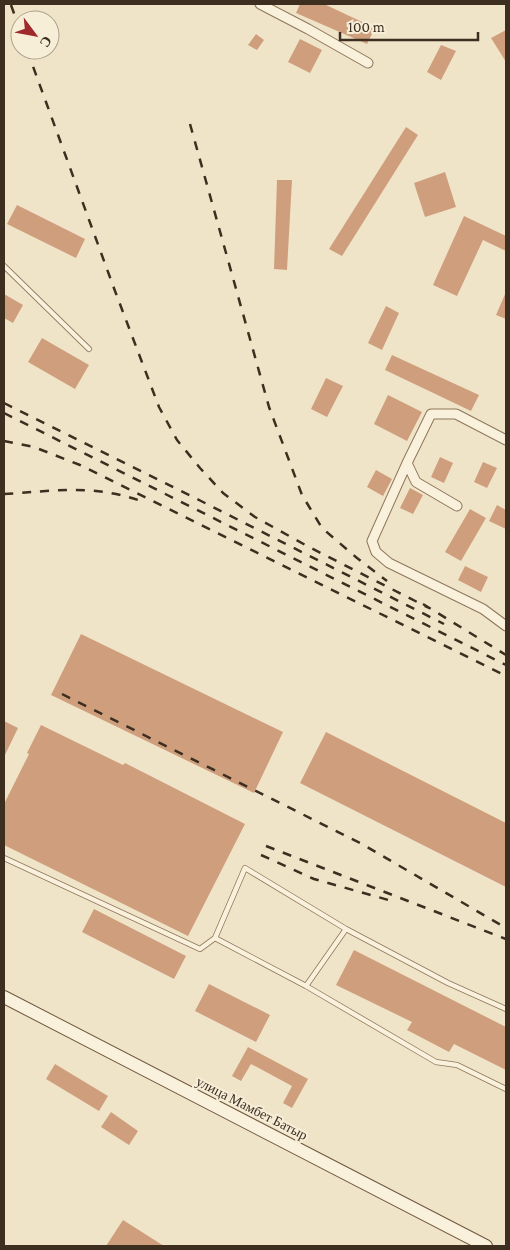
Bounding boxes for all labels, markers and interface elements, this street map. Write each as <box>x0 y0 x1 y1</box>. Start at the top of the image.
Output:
north arrow <box>10 10 60 60</box>
scale bar <box>340 10 478 42</box>
text: 100 m <box>348 19 385 35</box>
text: С <box>37 33 55 50</box>
street label: улица Мамбет Батыр <box>194 1073 310 1143</box>

